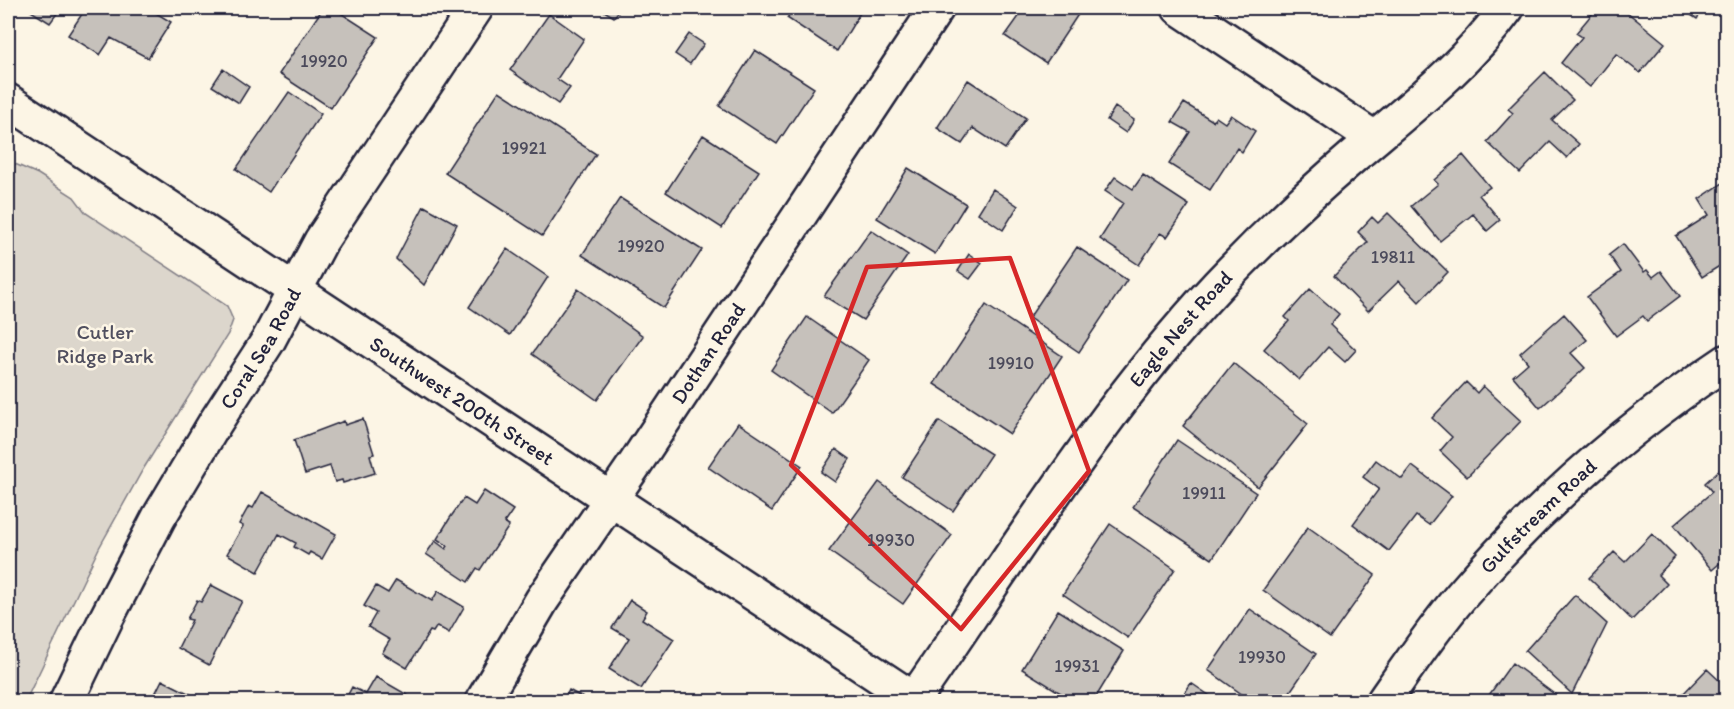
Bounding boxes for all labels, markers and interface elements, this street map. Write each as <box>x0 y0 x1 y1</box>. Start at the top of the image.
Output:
house number: 19920 <box>300 50 348 72</box>
house number: 19921 <box>502 137 547 159</box>
house number: 19920 <box>617 235 665 257</box>
house number: 19811 <box>1371 246 1415 268</box>
street label: Eagle Nest Road <box>1123 265 1237 392</box>
street label: Coral Sea Road <box>214 283 306 414</box>
street label: Dothan Road <box>665 297 751 408</box>
park label: Cutler Ridge Park <box>56 319 154 368</box>
street label: Southwest 200th Street <box>365 330 559 470</box>
house number: 19910 <box>988 352 1034 374</box>
street label: Gulfstream Road <box>1474 453 1602 578</box>
house number: 19911 <box>1182 482 1226 504</box>
house number: 19930 <box>867 529 915 551</box>
house number: 19930 <box>1238 646 1286 668</box>
house number: 19931 <box>1054 655 1100 677</box>

